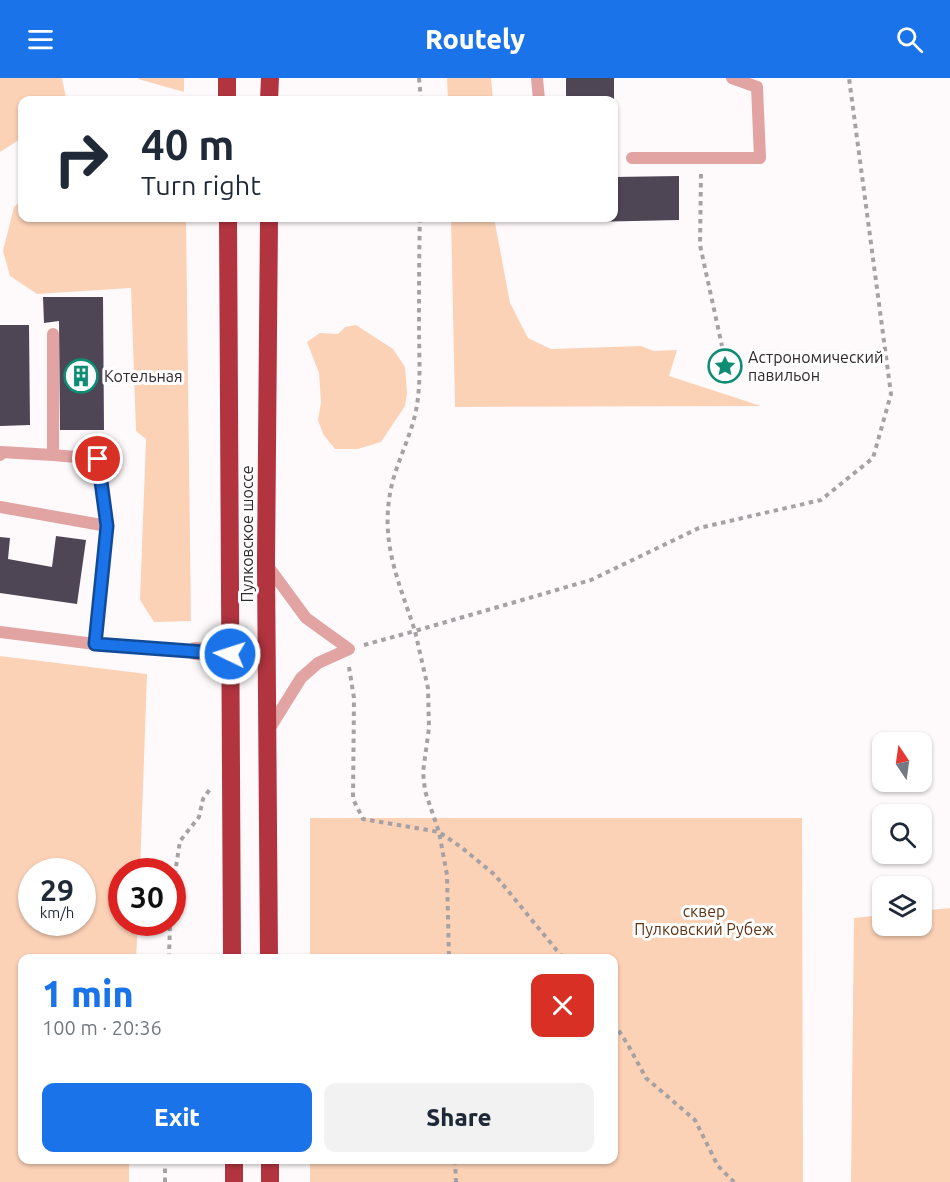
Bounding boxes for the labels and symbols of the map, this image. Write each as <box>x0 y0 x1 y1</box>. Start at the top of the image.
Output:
place icon: Астрономический павильон <box>707 348 743 384</box>
place label: Астрономический павильон <box>748 348 884 384</box>
building icon: Котельная <box>63 358 99 394</box>
place label: Котельная <box>104 367 183 385</box>
pin <box>72 433 123 484</box>
street label: Пулковское шоссе <box>238 465 256 603</box>
position arrow <box>198 622 262 686</box>
north arrow <box>872 732 932 792</box>
speed limit sign: 30 <box>108 858 186 936</box>
park label: сквер Пулковский Рубеж <box>634 902 774 938</box>

